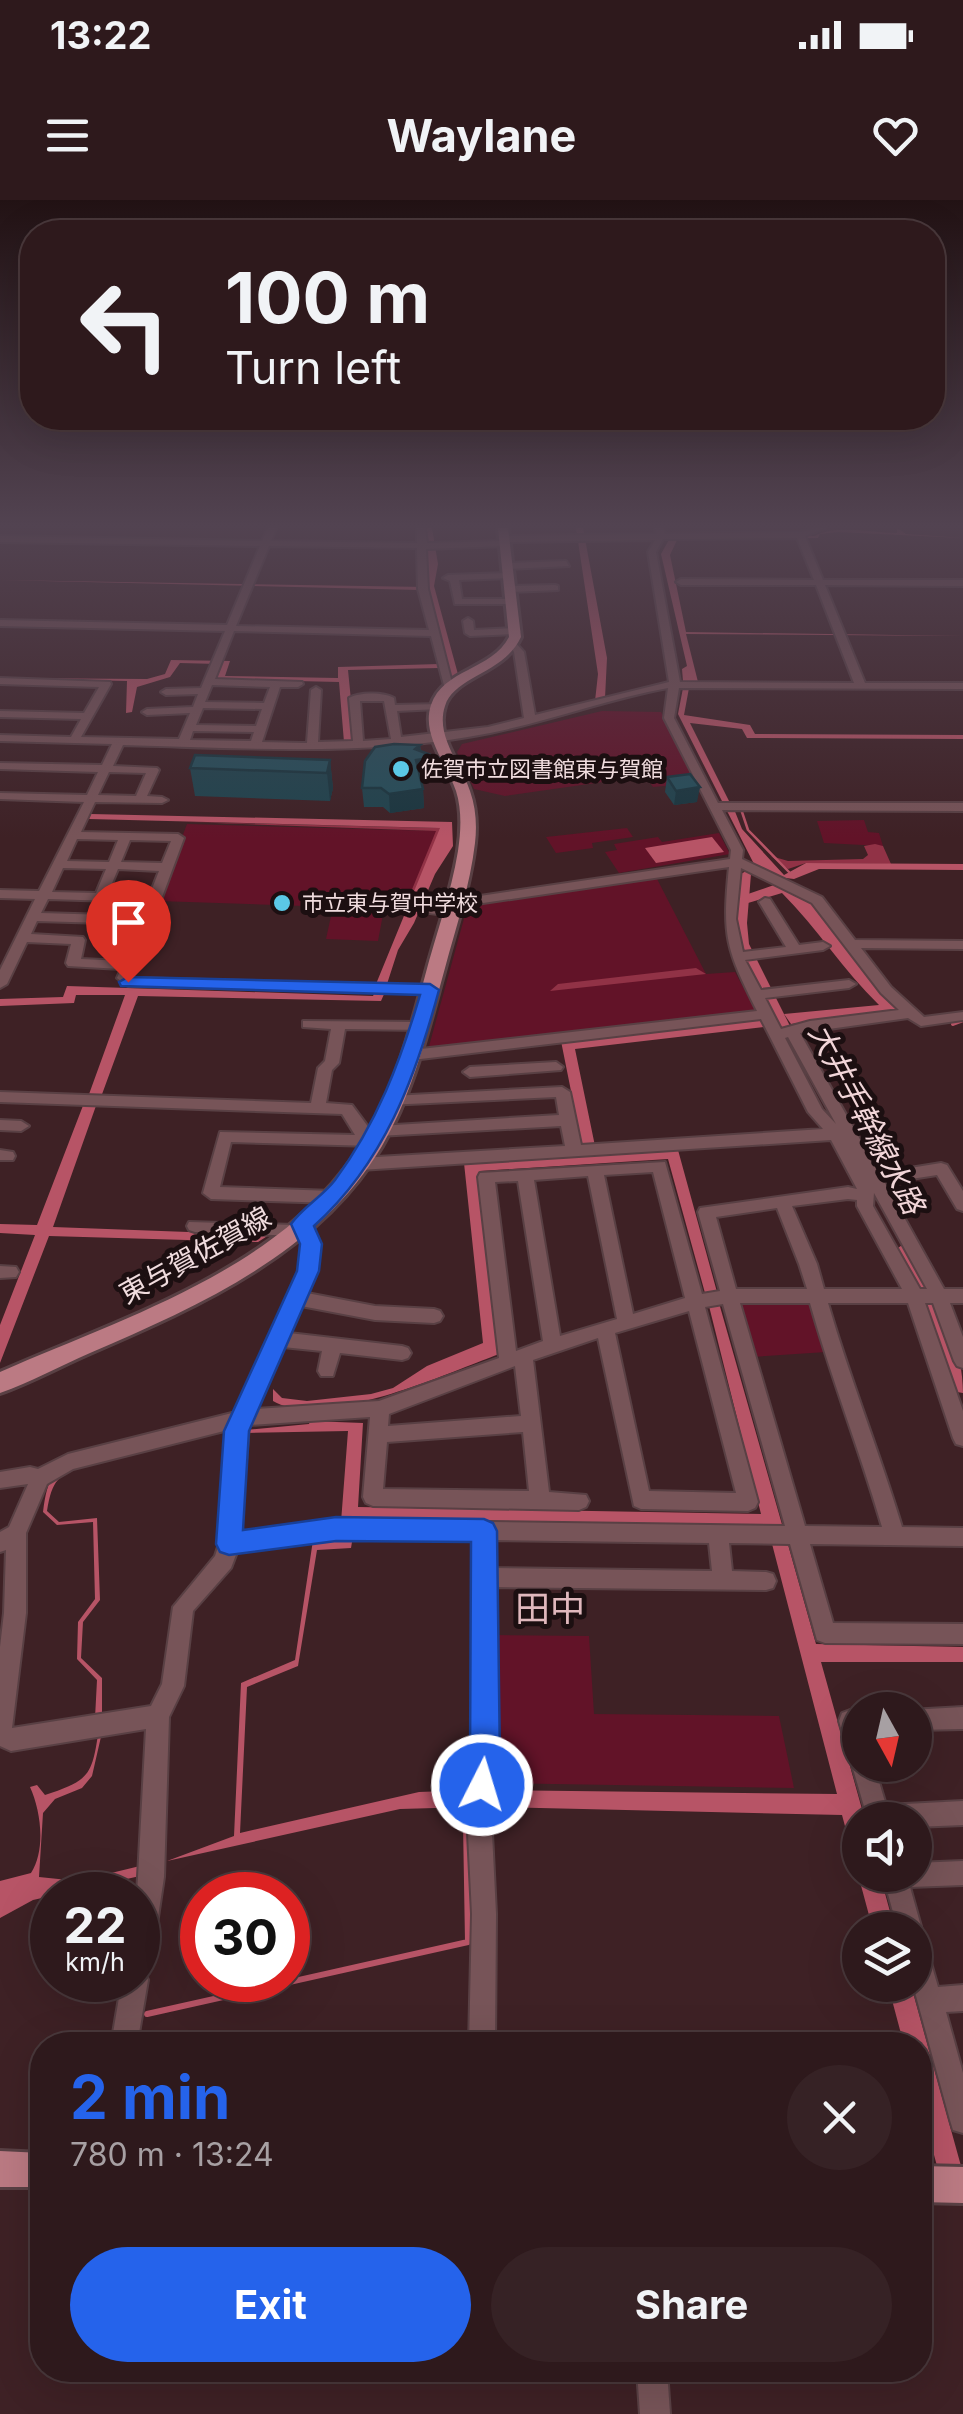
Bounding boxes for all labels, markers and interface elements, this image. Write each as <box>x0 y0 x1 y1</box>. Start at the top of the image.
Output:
text: 13:22 <box>50 12 151 58</box>
icon: menu <box>40 108 95 163</box>
text: Waylane <box>387 108 576 163</box>
icon: heart <box>868 108 923 163</box>
text: 100 m <box>225 255 430 340</box>
icon: left <box>60 260 190 390</box>
text: Turn left <box>225 340 401 395</box>
place label: 佐賀市立図書館東与賀館 <box>421 756 663 782</box>
marker: 佐賀市立図書館東与賀館 <box>390 758 412 780</box>
pin <box>86 880 171 983</box>
place label: 市立東与賀中学校 <box>302 890 478 916</box>
marker: 市立東与賀中学校 <box>271 892 293 914</box>
icon: arrive <box>101 895 156 950</box>
water label: 大井手幹線水路 <box>802 1017 933 1222</box>
street label: 東与賀佐賀線 <box>113 1199 277 1311</box>
district label: 田中 <box>515 1587 585 1629</box>
north arrow <box>842 1692 932 1782</box>
map controls <box>842 1692 932 2002</box>
position arrow <box>430 1733 534 1837</box>
button: sound <box>842 1802 932 1892</box>
speed limit sign: 30 <box>180 1872 310 2002</box>
text: 22 <box>64 1895 127 1955</box>
button: layers <box>842 1912 932 2002</box>
text: km/h <box>65 1947 125 1977</box>
text: 2 min <box>70 2061 230 2133</box>
button: close <box>787 2065 892 2170</box>
text: 780 m · 13:24 <box>70 2135 274 2174</box>
button: Exit <box>70 2247 471 2362</box>
button: Share <box>491 2247 892 2362</box>

